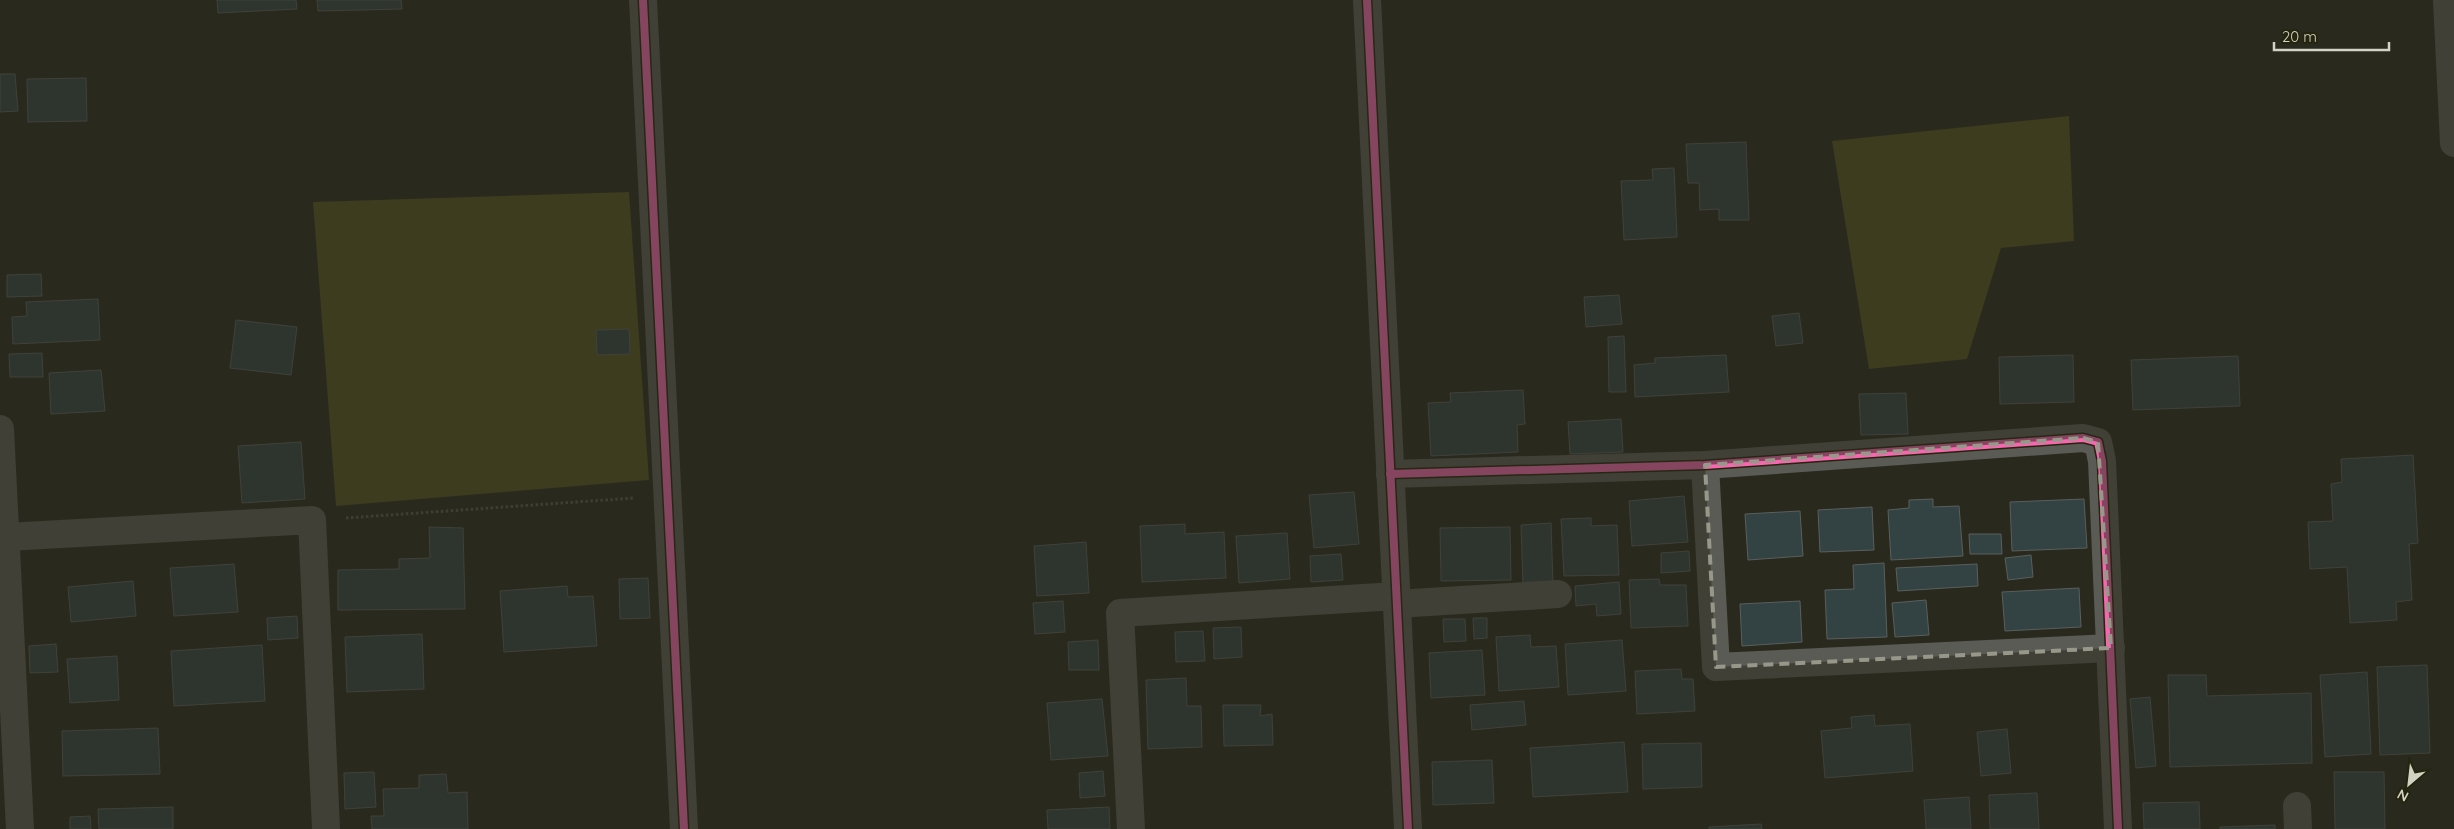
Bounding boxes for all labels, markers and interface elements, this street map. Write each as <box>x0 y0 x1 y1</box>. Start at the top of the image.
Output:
scale bar <box>2274 20 2389 52</box>
text: 20 m <box>2282 27 2317 46</box>
north arrow <box>2384 759 2434 809</box>
text: N <box>2394 785 2412 806</box>

